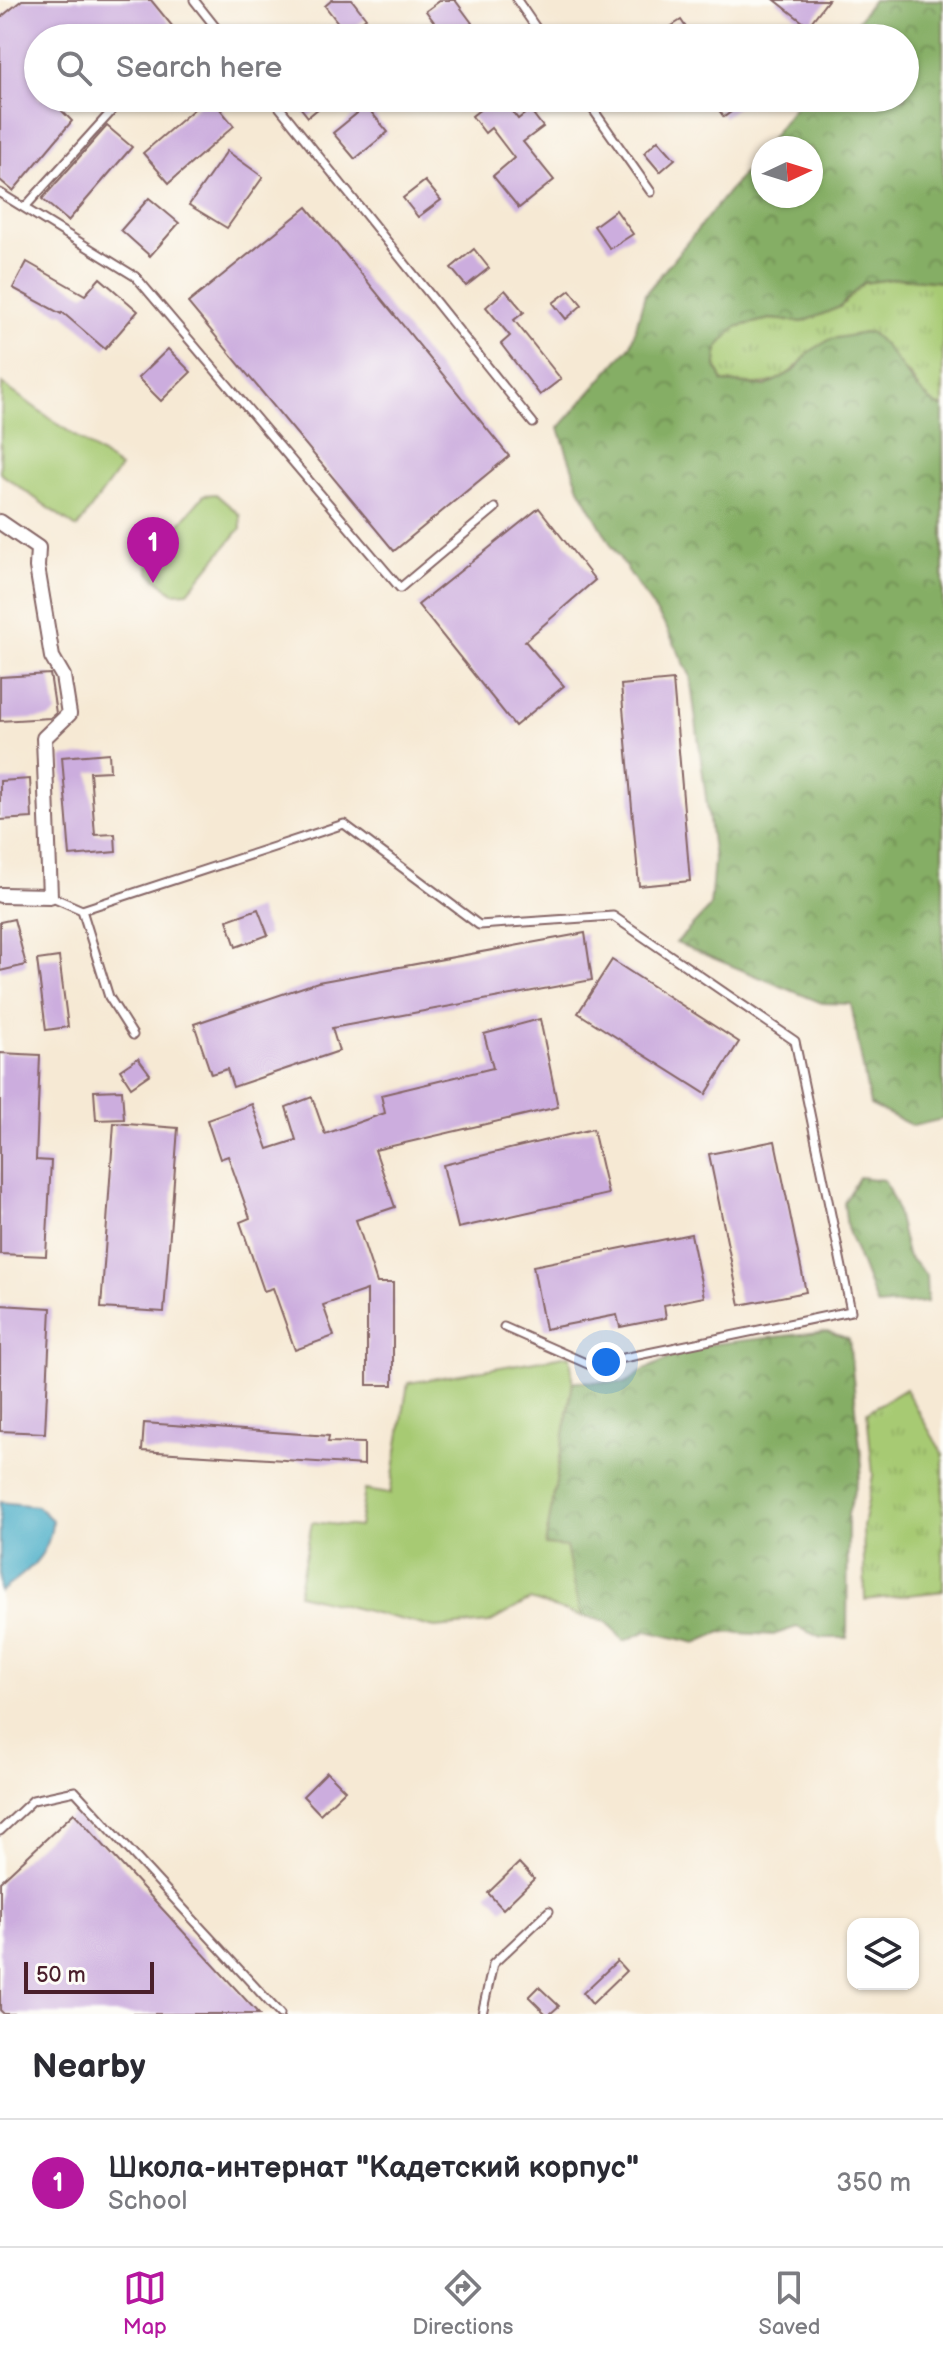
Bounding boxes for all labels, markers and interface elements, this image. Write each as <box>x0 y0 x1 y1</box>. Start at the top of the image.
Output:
search box <box>24 24 919 112</box>
icon: search <box>52 46 96 90</box>
text: Search here <box>116 50 282 86</box>
north arrow <box>751 136 823 208</box>
pin: 1 <box>127 517 179 583</box>
your location <box>586 1342 626 1382</box>
map controls <box>847 1918 919 1990</box>
button: layers <box>847 1918 919 1990</box>
scale bar <box>24 1958 154 1994</box>
text: 50 m <box>36 1962 86 1989</box>
text: Nearby <box>32 2046 146 2087</box>
text: Школа-интернат "Кадетский корпус" <box>108 2150 639 2186</box>
text: 1 <box>53 2168 63 2199</box>
text: 350 m <box>836 2168 911 2199</box>
text: School <box>108 2186 187 2217</box>
tab: Map <box>123 2266 167 2341</box>
tab: Directions <box>412 2266 513 2341</box>
tab: Saved <box>759 2266 820 2341</box>

